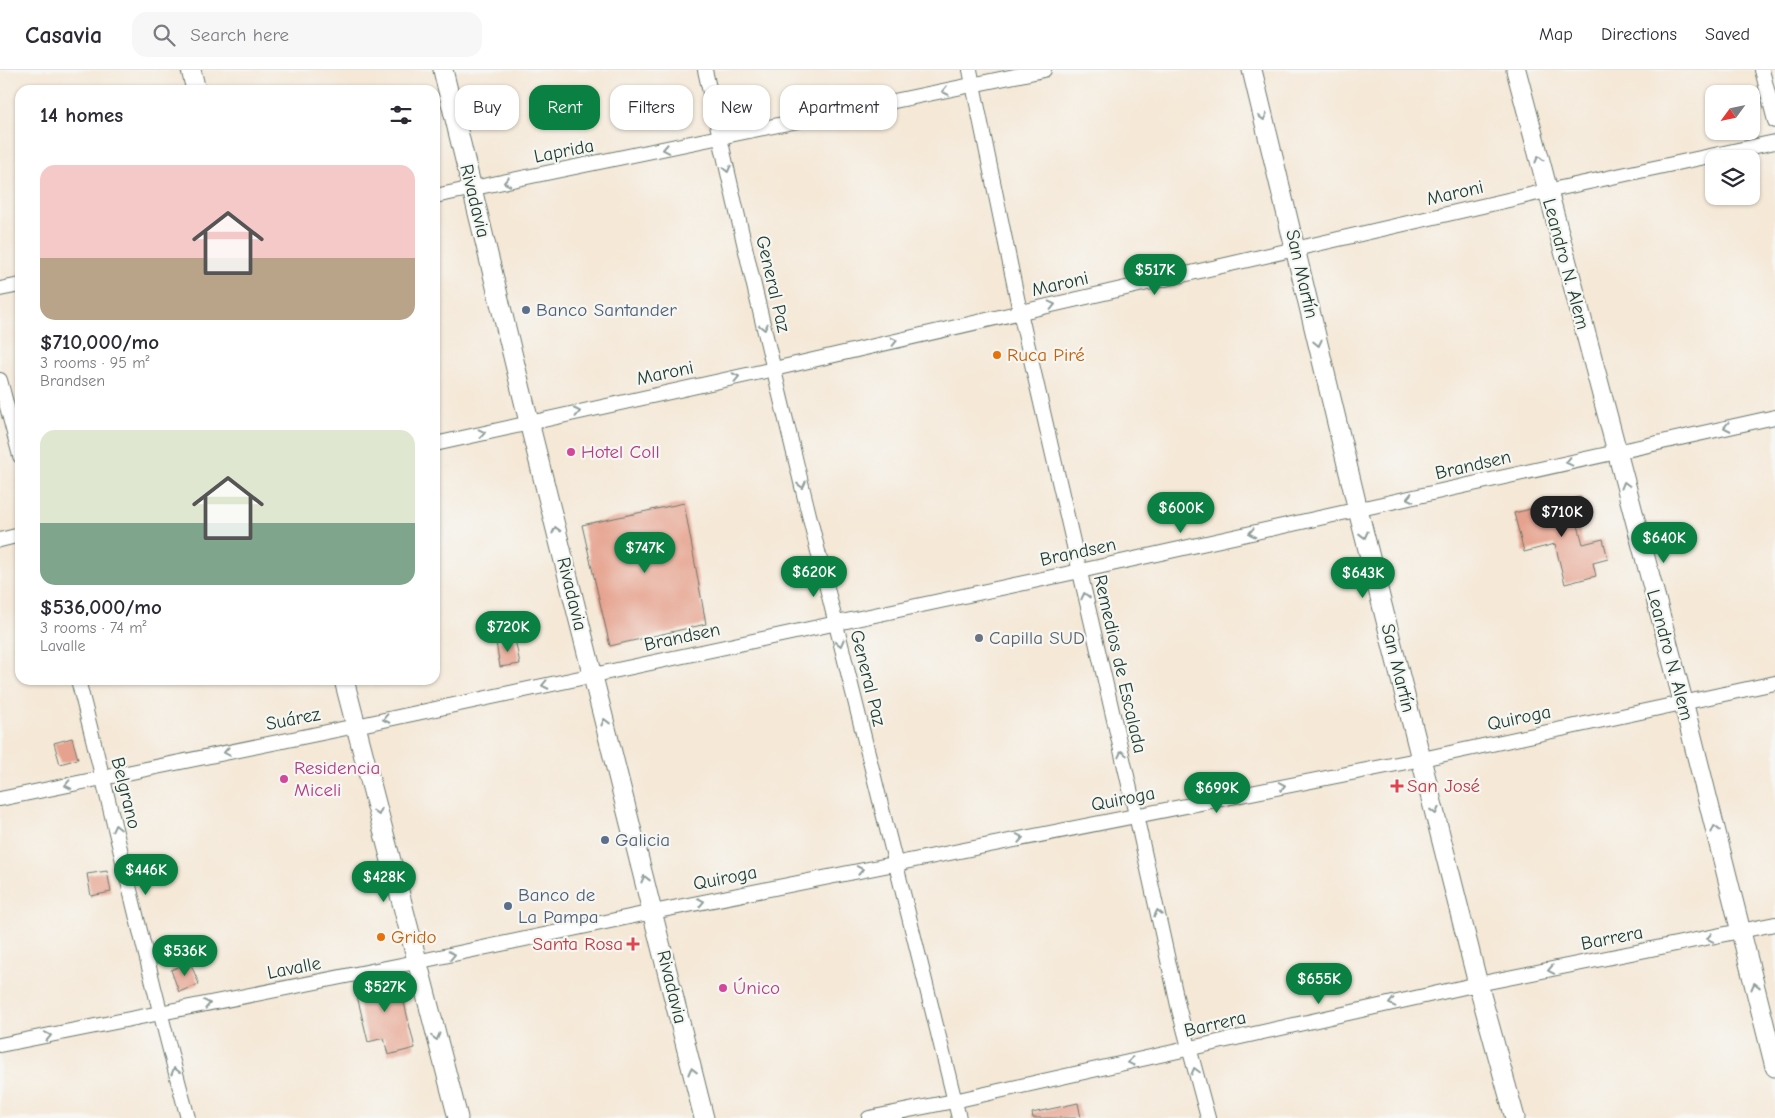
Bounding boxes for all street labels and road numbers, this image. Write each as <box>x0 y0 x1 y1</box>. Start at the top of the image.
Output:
street label: Laprida <box>532 134 596 168</box>
street label: Rivadavia <box>455 162 495 240</box>
street label: Maroni <box>1424 176 1486 210</box>
street label: Leandro N. Alem <box>1538 196 1594 332</box>
street label: San Martín <box>1281 227 1323 321</box>
street label: General Paz <box>751 234 795 334</box>
street label: Maroni <box>1029 267 1091 301</box>
street label: Maroni <box>634 356 696 390</box>
street label: Brandsen <box>1433 446 1513 484</box>
street label: Brandsen <box>1038 533 1118 571</box>
street label: Rivadavia <box>552 555 592 633</box>
street label: Remedios de Escalada <box>1089 573 1151 755</box>
street label: Leandro N. Alem <box>1642 587 1698 723</box>
street label: Brandsen <box>642 618 722 656</box>
street label: San Martín <box>1376 621 1420 715</box>
street label: General Paz <box>845 628 891 728</box>
street label: Quiroga <box>1485 701 1553 735</box>
street label: Suárez <box>264 703 322 735</box>
street label: Belgrano <box>106 755 146 831</box>
street label: Quiroga <box>1089 782 1157 816</box>
street label: Quiroga <box>691 861 759 895</box>
street label: Barrera <box>1579 921 1645 955</box>
street label: Rivadavia <box>652 948 692 1026</box>
street label: Lavalle <box>265 952 323 984</box>
street label: Barrera <box>1182 1006 1248 1042</box>

